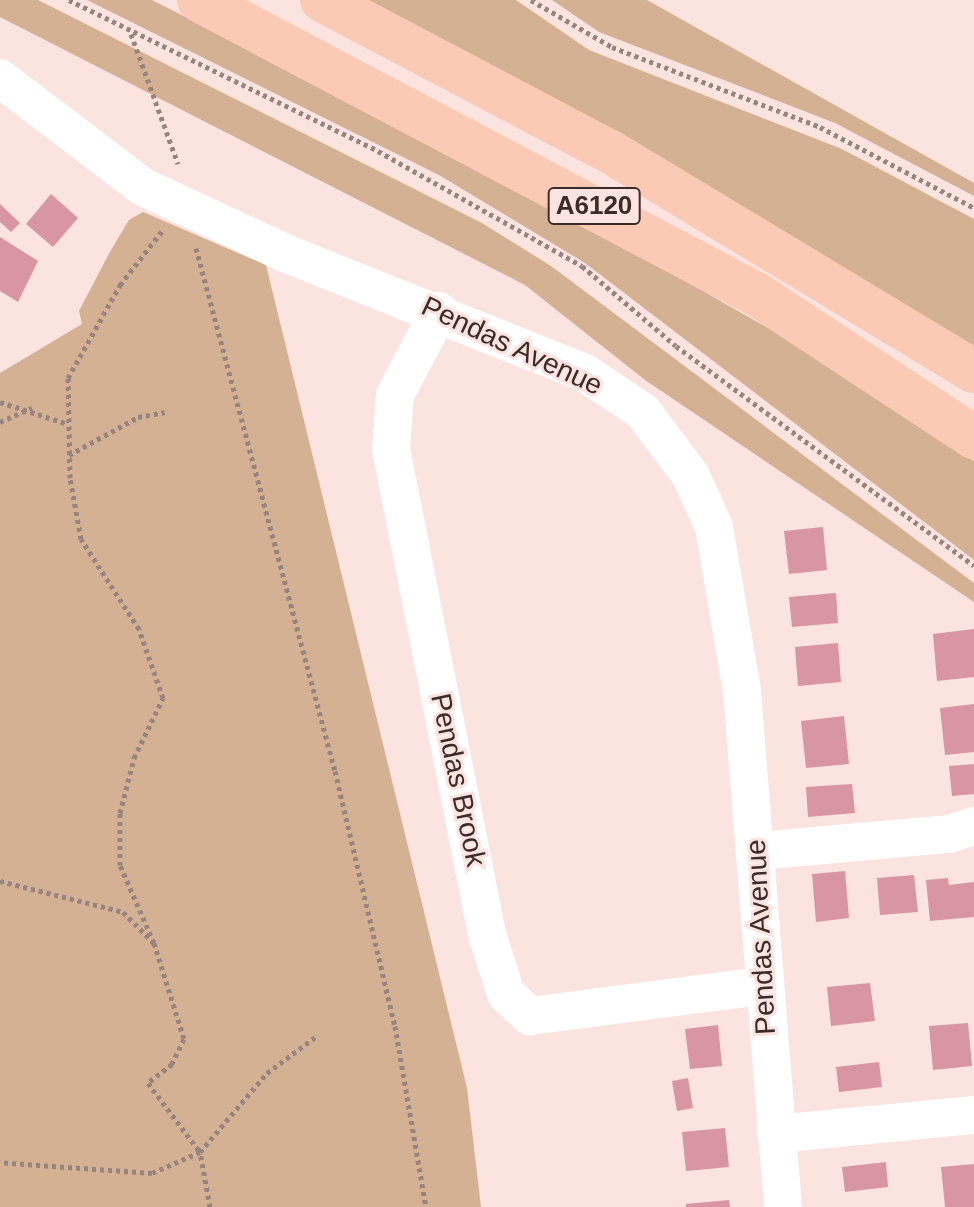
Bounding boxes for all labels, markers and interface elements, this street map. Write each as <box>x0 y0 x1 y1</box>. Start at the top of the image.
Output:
road number: A6120 <box>546 184 642 228</box>
street label: Pendas Avenue <box>416 289 608 403</box>
street label: Pendas Brook <box>423 690 493 870</box>
street label: Pendas Avenue <box>739 838 783 1036</box>

